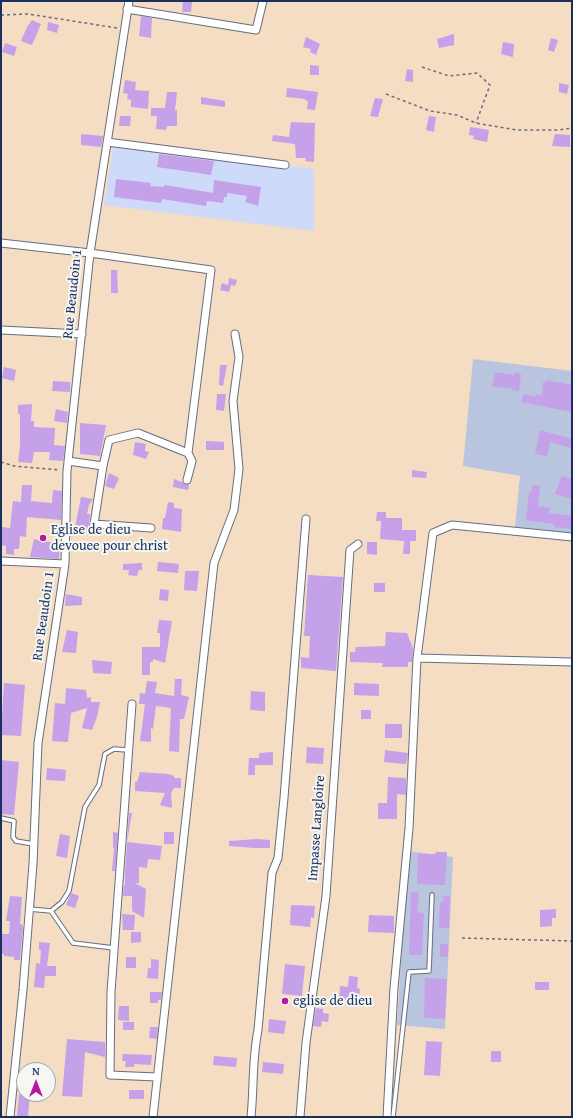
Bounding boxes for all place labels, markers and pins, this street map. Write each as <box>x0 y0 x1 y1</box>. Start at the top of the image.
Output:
place label: Eglise de dieu devouee pour christ <box>51 522 168 554</box>
marker: Eglise de dieu devouee pour christ <box>38 533 48 543</box>
place label: eglise de dieu <box>293 993 372 1009</box>
marker: eglise de dieu <box>280 996 290 1006</box>

